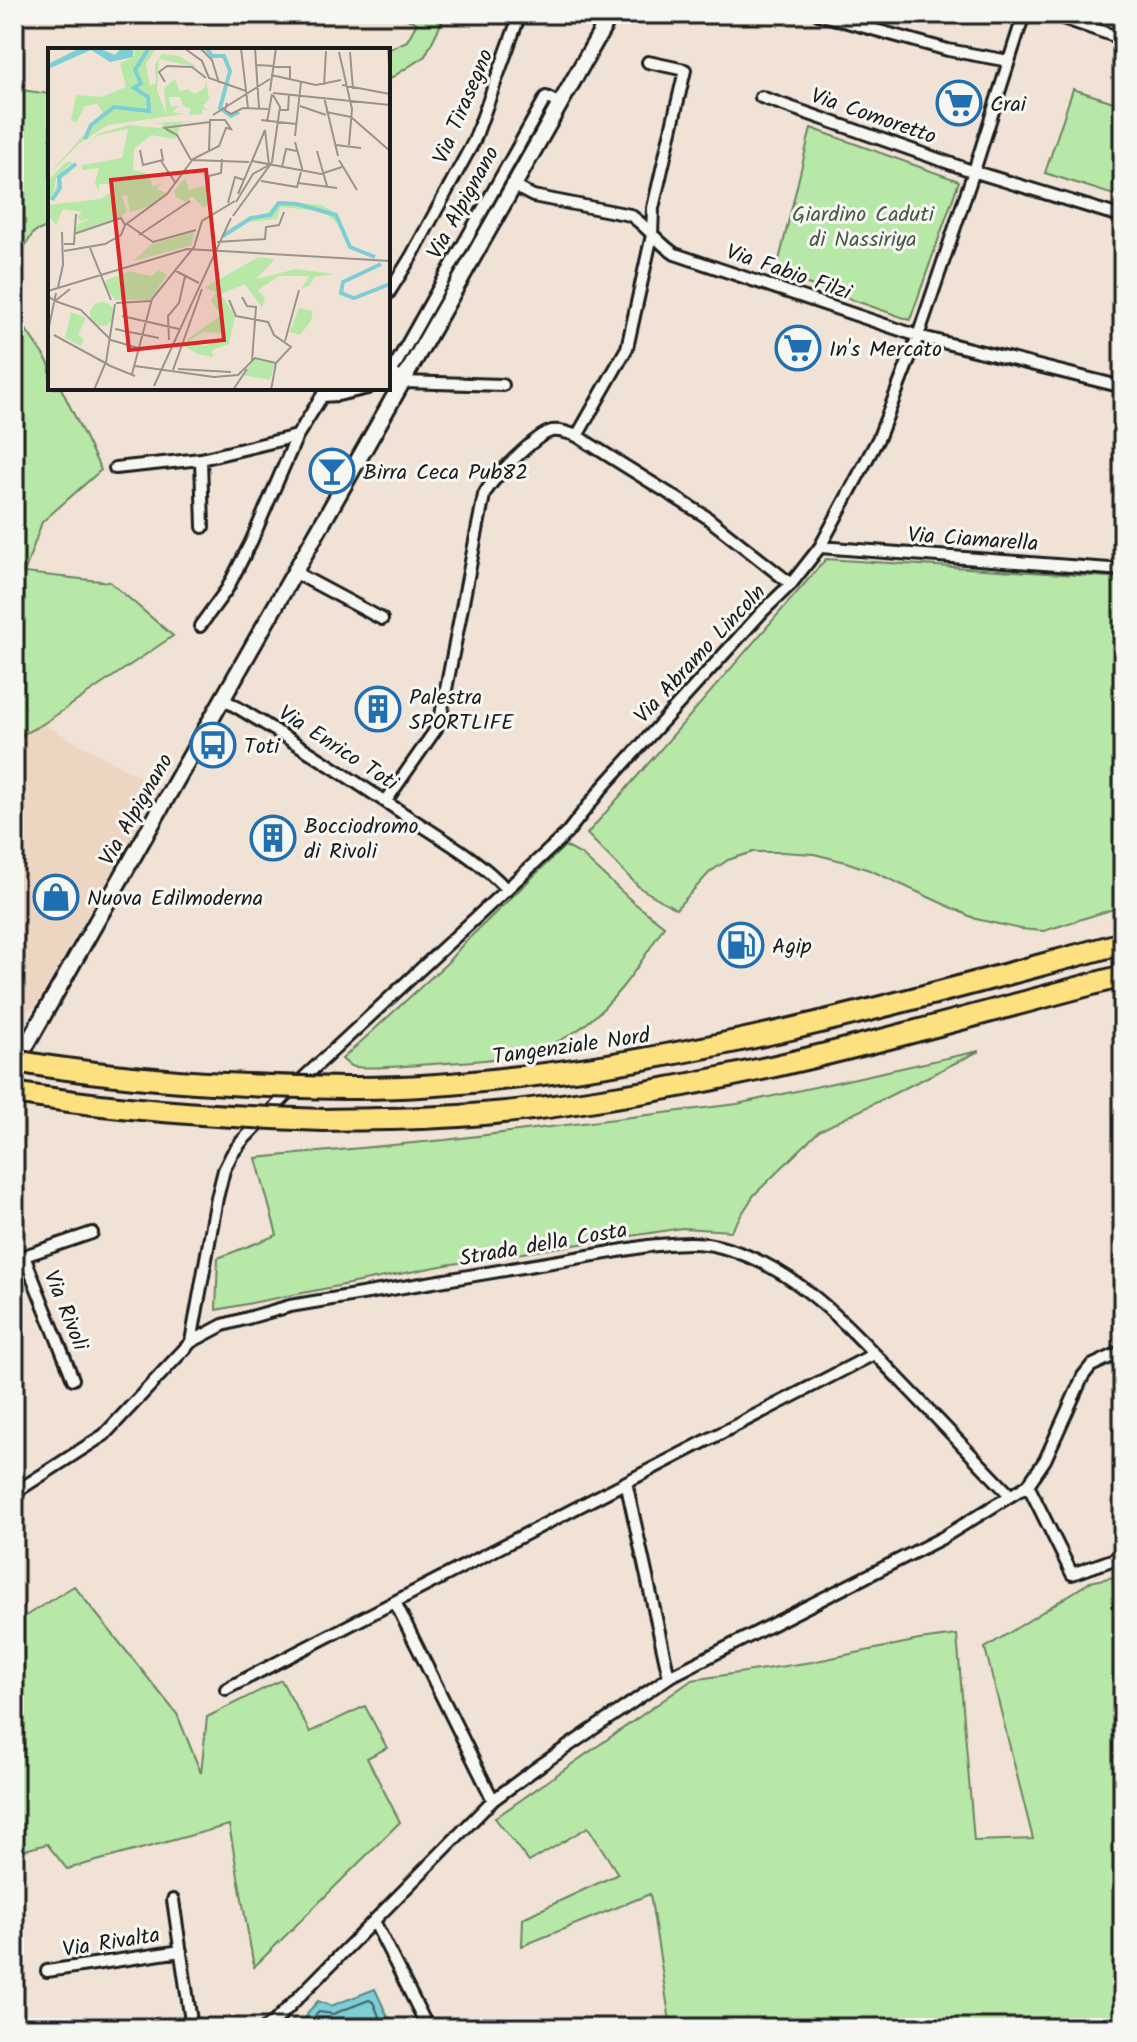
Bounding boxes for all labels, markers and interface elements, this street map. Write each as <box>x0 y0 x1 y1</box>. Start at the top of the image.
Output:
street label: Via Tirasegno <box>424 44 504 170</box>
inset map <box>48 48 390 390</box>
supermarket icon: Crai <box>935 79 983 127</box>
street label: Via Comoretto <box>806 80 941 155</box>
place label: Crai <box>990 88 1027 123</box>
street label: Via Alpignano <box>419 140 510 266</box>
park label: Giardino Caduti di Nassiriya <box>792 198 935 258</box>
street label: Via Fabio Filzi <box>721 236 856 311</box>
supermarket icon: In's Mercato <box>774 324 822 372</box>
place label: In's Mercato <box>829 333 942 368</box>
bar icon: Birra Ceca Pub82 <box>308 447 356 495</box>
place label: Birra Ceca Pub82 <box>363 456 528 491</box>
street label: Via Ciamarella <box>906 518 1039 563</box>
street label: Via Abramo Lincoln <box>626 577 775 733</box>
place label: Palestra SPORTLIFE <box>409 681 515 741</box>
building icon: Palestra SPORTLIFE <box>354 685 402 733</box>
street label: Via Enrico Toti <box>271 697 405 802</box>
bus stop icon: Toti <box>189 721 237 769</box>
place label: Toti <box>244 730 280 765</box>
street label: Via Alpignano <box>91 747 184 873</box>
place label: Bocciodromo di Rivoli <box>304 810 419 870</box>
building icon: Bocciodromo di Rivoli <box>249 814 297 862</box>
shop icon: Nuova Edilmoderna <box>32 873 80 921</box>
place label: Nuova Edilmoderna <box>87 882 263 917</box>
fuel station icon: Agip <box>717 921 765 969</box>
place label: Agip <box>772 930 812 965</box>
street label: Tangenziale Nord <box>491 1019 653 1076</box>
street label: Strada della Costa <box>457 1213 630 1277</box>
street label: Via Rivoli <box>33 1265 97 1357</box>
street label: Via Rivalta <box>60 1919 163 1968</box>

